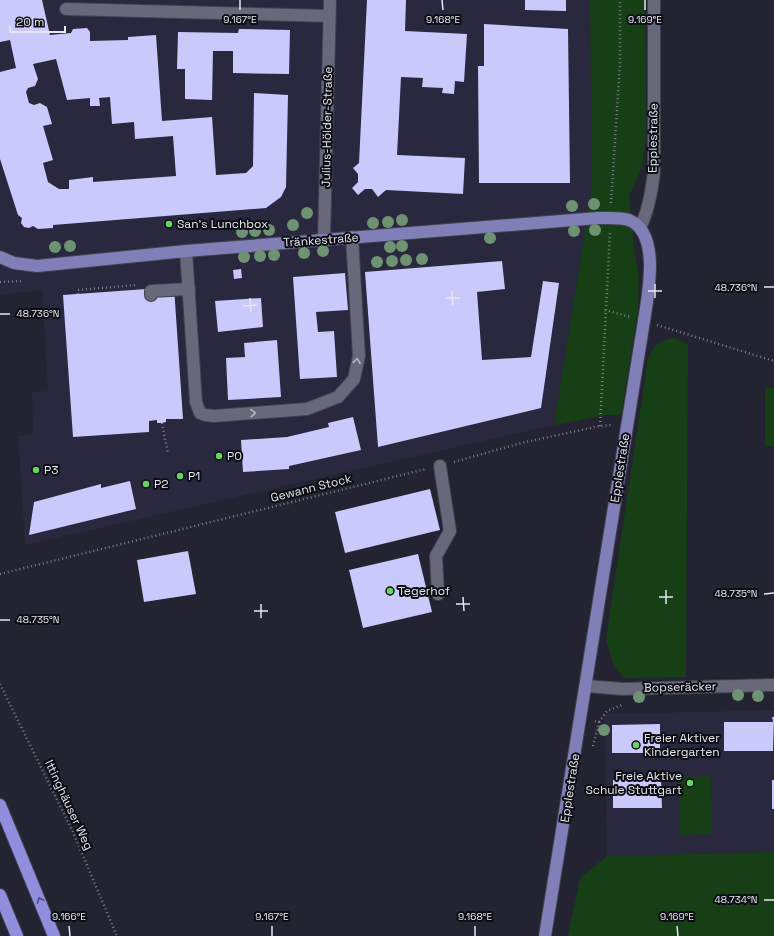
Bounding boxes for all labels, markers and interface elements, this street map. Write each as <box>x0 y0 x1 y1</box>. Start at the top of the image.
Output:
scale bar <box>10 8 65 34</box>
text: 9.167°E <box>223 13 257 26</box>
text: 9.168°E <box>426 13 460 26</box>
text: 9.169°E <box>628 13 662 26</box>
text: 20 m <box>16 14 44 30</box>
street label: Julius-Hölder-Straße <box>318 67 336 187</box>
street label: Epplestraße <box>644 103 662 173</box>
place label: San's Lunchbox <box>177 216 268 232</box>
marker: San's Lunchbox <box>164 219 174 229</box>
street label: Tränkestraße <box>283 229 359 251</box>
text: 48.736°N <box>715 281 757 294</box>
text: 48.736°N <box>17 307 59 320</box>
one-way arrow <box>353 358 361 364</box>
one-way arrow <box>250 408 256 417</box>
street label: Epplestraße <box>607 432 633 504</box>
place label: P0 <box>227 448 242 464</box>
marker: P0 <box>214 451 224 461</box>
place label: P3 <box>44 462 58 478</box>
marker: P3 <box>31 465 41 475</box>
place label: P1 <box>188 468 200 484</box>
street label: Gewann Stock <box>269 470 354 506</box>
marker: P1 <box>175 471 185 481</box>
place label: P2 <box>154 476 168 492</box>
marker: P2 <box>141 479 151 489</box>
place label: Tegerhof <box>398 583 450 599</box>
marker: Tegerhof <box>385 586 395 596</box>
text: 48.735°N <box>715 587 757 600</box>
text: 48.735°N <box>17 613 59 626</box>
street label: Bopseräcker <box>644 678 717 696</box>
place label: Freier Aktiver Kindergarten <box>644 730 720 760</box>
marker: Freier Aktiver Kindergarten <box>631 740 641 750</box>
street label: Epplestraße <box>557 752 583 824</box>
street label: Ittinghäuser Weg <box>41 757 97 853</box>
place label: Freie Aktive Schule Stuttgart <box>585 768 682 798</box>
marker: Freie Aktive Schule Stuttgart <box>685 778 695 788</box>
text: 48.734°N <box>714 893 758 906</box>
one-way arrow <box>37 896 45 903</box>
text: 9.166°E <box>52 910 86 923</box>
text: 9.167°E <box>255 910 289 923</box>
text: 9.168°E <box>458 910 492 923</box>
text: 9.169°E <box>660 910 694 923</box>

